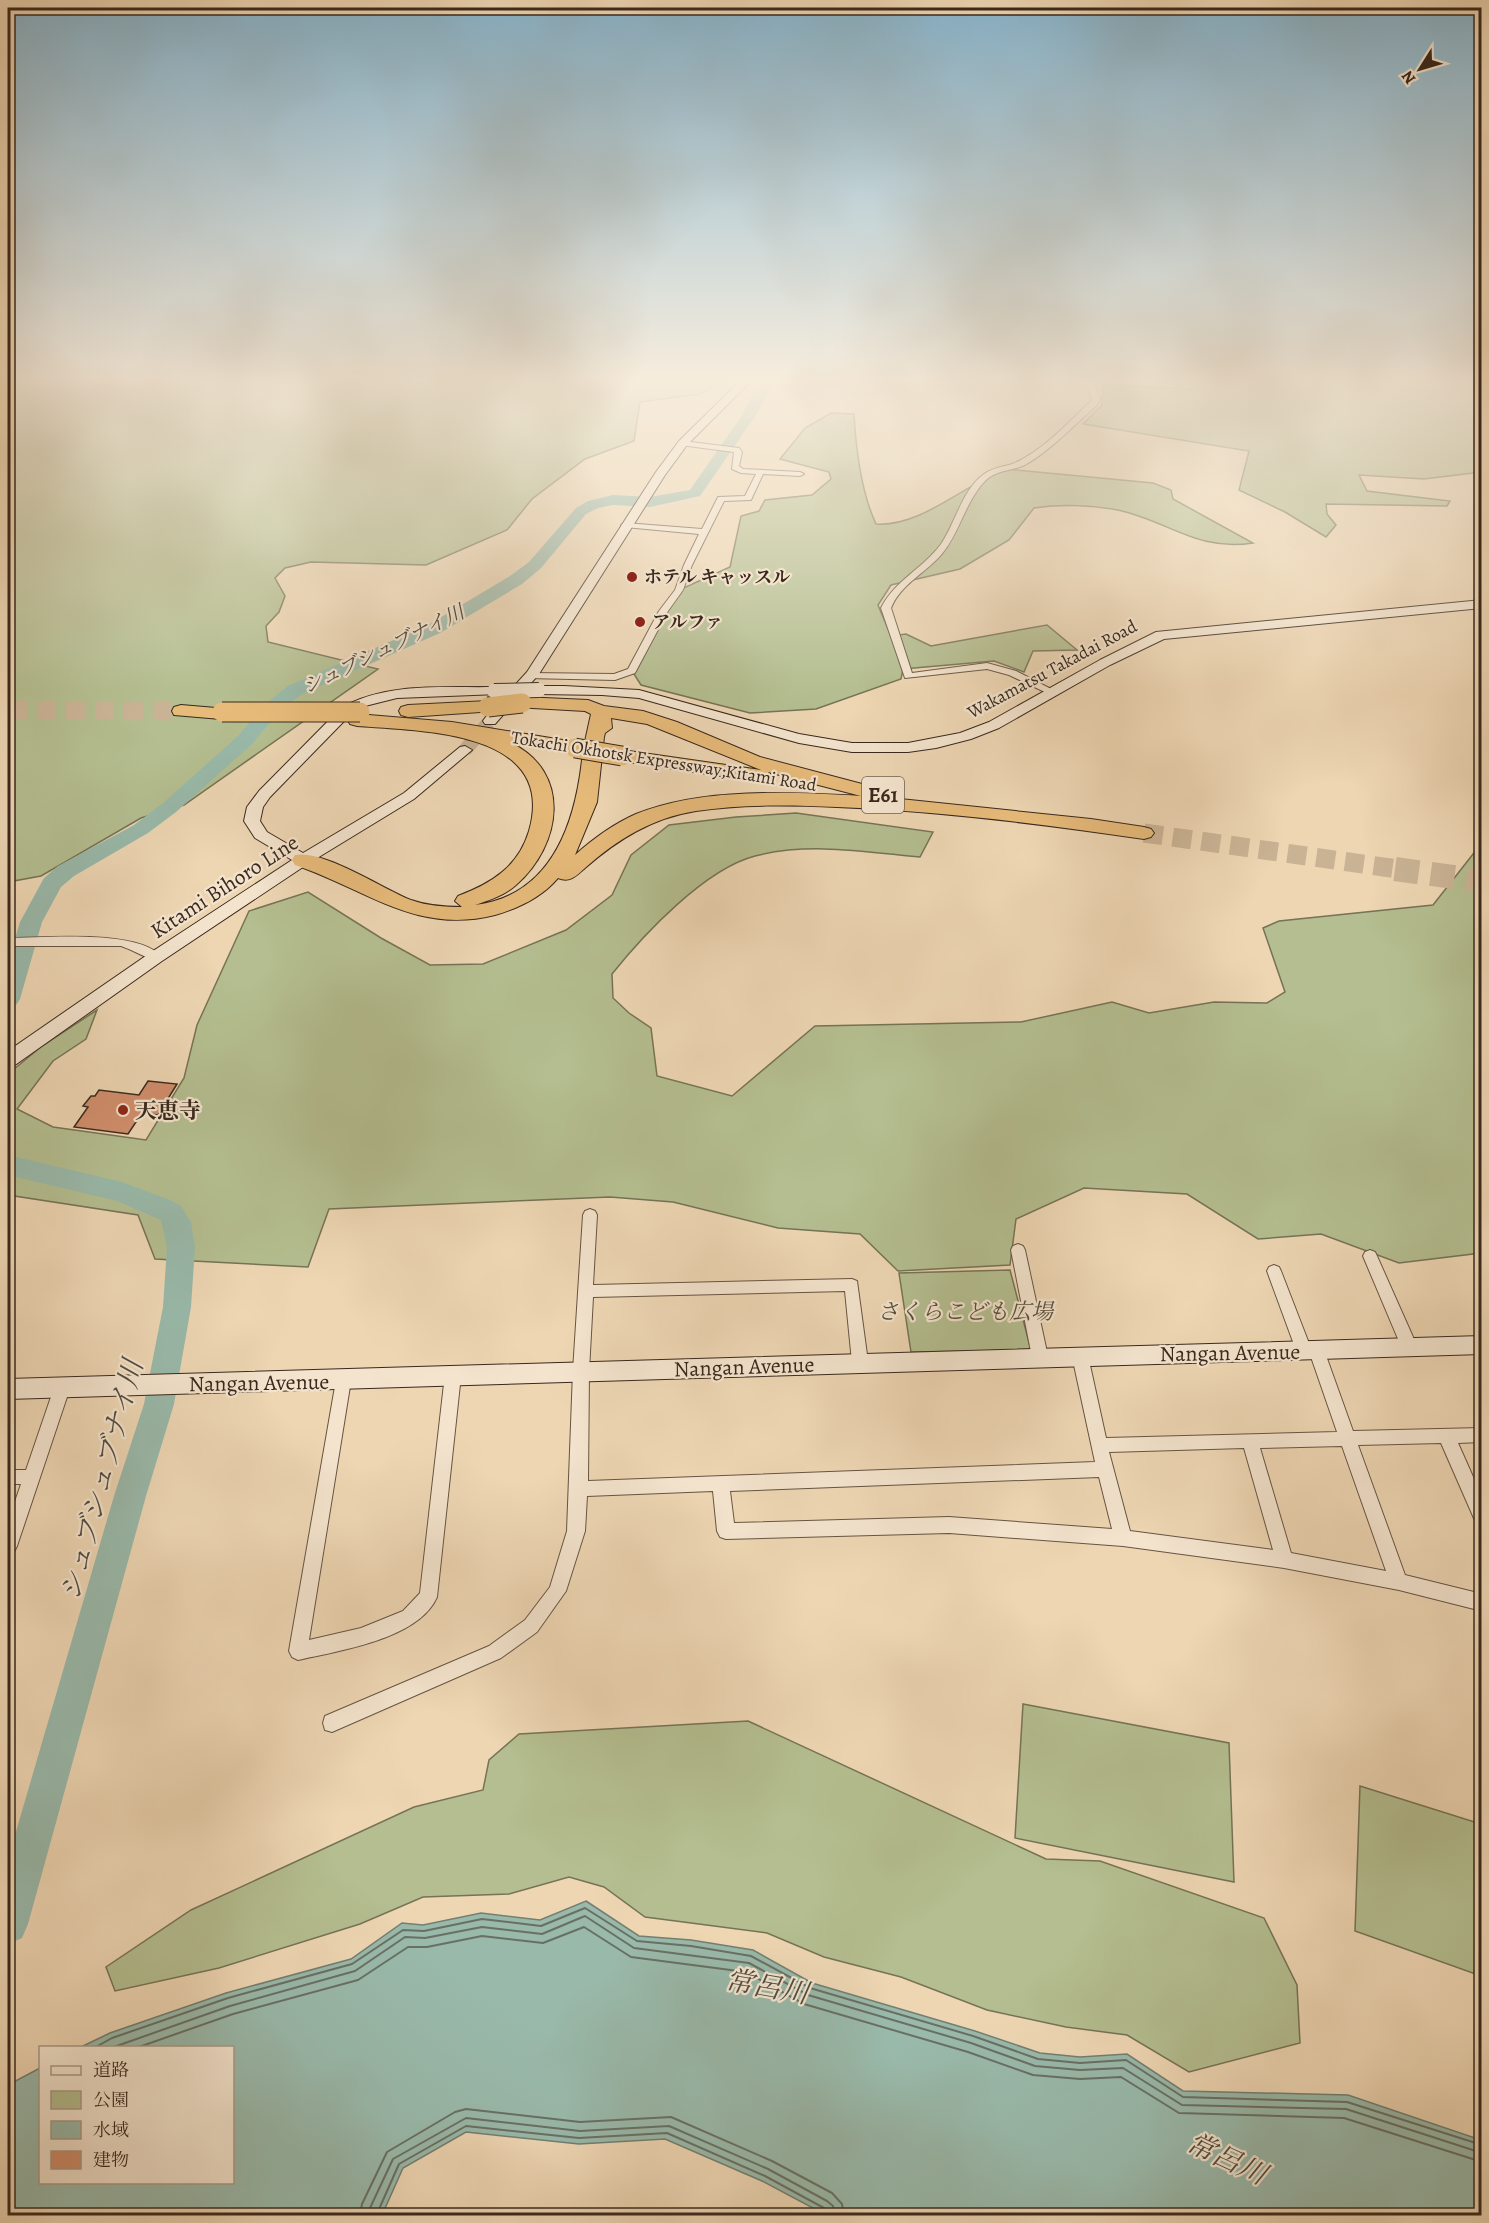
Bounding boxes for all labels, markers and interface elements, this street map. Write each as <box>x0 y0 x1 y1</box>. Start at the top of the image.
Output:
north arrow <box>1390 39 1450 99</box>
text: N <box>1396 66 1421 89</box>
place label: ホテル キャッスル <box>644 565 790 589</box>
marker: ホテル キャッスル <box>625 570 639 584</box>
water label: シュブシュブナイ川 <box>298 598 470 700</box>
place label: アルファ <box>652 610 723 634</box>
street label: Wakamatsu Takadai Road <box>962 614 1141 724</box>
marker: アルファ <box>633 615 647 629</box>
street label: Tokachi Okhotsk Expressway;Kitami Road <box>510 725 819 797</box>
road number: E61 <box>862 777 904 813</box>
street label: Kitami Bihoro Line <box>145 828 304 946</box>
place label: 天恵寺 <box>135 1096 201 1126</box>
marker: 天恵寺 <box>116 1103 130 1117</box>
park label: さくらこども広場 <box>877 1297 1055 1327</box>
street label: Nangan Avenue <box>1159 1337 1301 1369</box>
street label: Nangan Avenue <box>673 1350 815 1384</box>
water label: シュブシュブナイ川 <box>52 1353 153 1605</box>
street label: Nangan Avenue <box>188 1367 330 1399</box>
water label: 常呂川 <box>722 1961 814 2014</box>
legend <box>39 2046 234 2184</box>
text: 道路 <box>93 2058 129 2082</box>
text: 公園 <box>93 2088 129 2112</box>
text: 水域 <box>93 2118 129 2142</box>
water label: 常呂川 <box>1180 2124 1275 2195</box>
text: 建物 <box>93 2148 129 2172</box>

